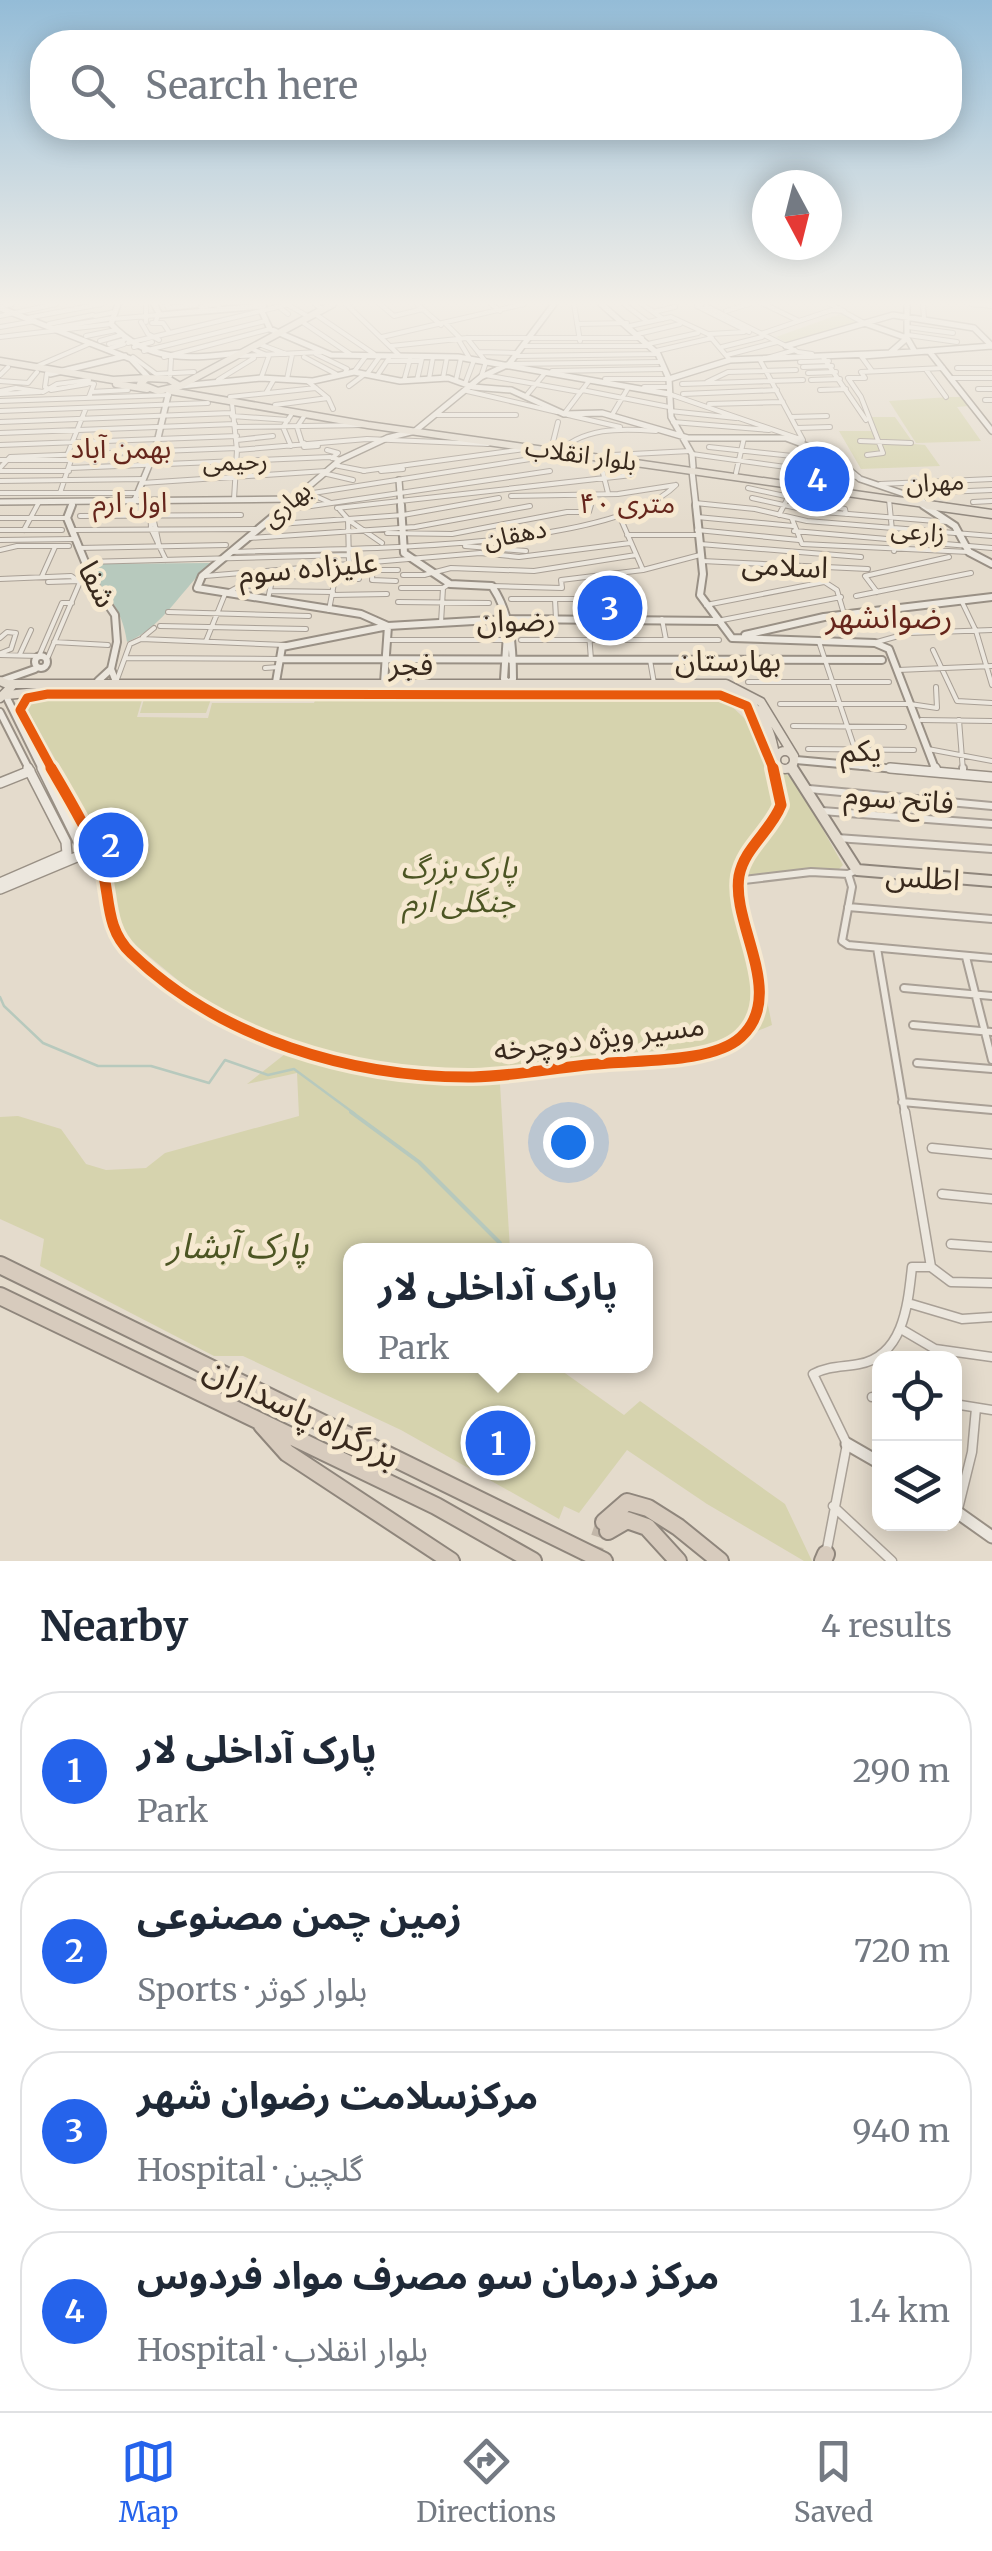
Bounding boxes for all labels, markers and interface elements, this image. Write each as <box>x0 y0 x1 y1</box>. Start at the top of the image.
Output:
search box <box>30 30 962 140</box>
icon: search <box>65 58 120 113</box>
text: Search here <box>145 62 358 109</box>
north arrow <box>752 170 842 260</box>
district label: بهمن آباد <box>71 430 171 466</box>
street label: بلوار انقلاب <box>523 430 639 478</box>
pin: 4 <box>784 442 850 516</box>
street label: رحیمی <box>202 444 268 478</box>
street label: مهران <box>905 465 965 499</box>
street label: بهاری <box>255 474 317 534</box>
district label: اول ارم <box>93 484 167 523</box>
district label: ۴۰ متری <box>579 485 675 521</box>
street label: دهقان <box>481 512 549 556</box>
street label: زارعی <box>890 513 946 549</box>
street label: علیزاده سوم <box>237 542 379 596</box>
street label: اسلامی <box>741 544 829 586</box>
street label: شفا <box>70 554 126 614</box>
pin: 3 <box>578 570 642 646</box>
district label: رضوانشهر <box>824 597 953 637</box>
street label: رضوان <box>476 600 556 640</box>
street label: بهارستان <box>675 641 781 679</box>
street label: فجر <box>388 645 433 683</box>
street label: یکم <box>840 731 882 774</box>
street label: فاتح سوم <box>842 774 955 826</box>
pin: 2 <box>78 808 144 882</box>
park label: پارک بزرگ جنگلی ارم <box>401 848 517 924</box>
street label: اطلس <box>884 855 962 899</box>
street label: مسیر ویژه دوچرخه <box>491 1005 707 1070</box>
your location <box>543 1117 594 1168</box>
park label: پارک آبشار <box>165 1224 309 1269</box>
popup <box>343 1243 653 1373</box>
text: پارک آداخلی لار <box>378 1263 618 1310</box>
text: Park <box>378 1328 449 1368</box>
street label: بزرگراه پاسداران <box>197 1346 407 1479</box>
map controls <box>872 1351 962 1531</box>
button: locate <box>872 1351 962 1441</box>
pin: 1 <box>466 1406 530 1480</box>
button: layers <box>872 1441 962 1531</box>
text: Nearby <box>40 1600 188 1652</box>
text: 4 results <box>821 1606 952 1646</box>
text: پارک آداخلی لار <box>137 1726 377 1773</box>
text: 1 <box>67 1751 82 1791</box>
text: 290 m <box>852 1751 950 1791</box>
text: Park <box>137 1791 208 1831</box>
text: زمین چمن مصنوعی <box>137 1892 462 1939</box>
text: 2 <box>65 1931 84 1971</box>
text: 720 m <box>854 1931 950 1971</box>
text: Sports · بلوار کوثر <box>137 1970 367 2010</box>
text: مرکزسلامت رضوان شهر <box>137 2072 538 2119</box>
text: 3 <box>65 2111 84 2151</box>
text: 940 m <box>852 2111 950 2151</box>
text: Hospital · گلچین <box>137 2150 363 2190</box>
text: مرکز درمان سو مصرف مواد فردوس <box>137 2252 719 2299</box>
text: 4 <box>64 2291 85 2331</box>
text: 1.4 km <box>849 2291 950 2331</box>
text: Hospital · بلوار انقلاب <box>137 2330 428 2370</box>
tab: Map <box>119 2434 179 2530</box>
tab: Directions <box>416 2434 556 2530</box>
tab: Saved <box>794 2434 873 2530</box>

